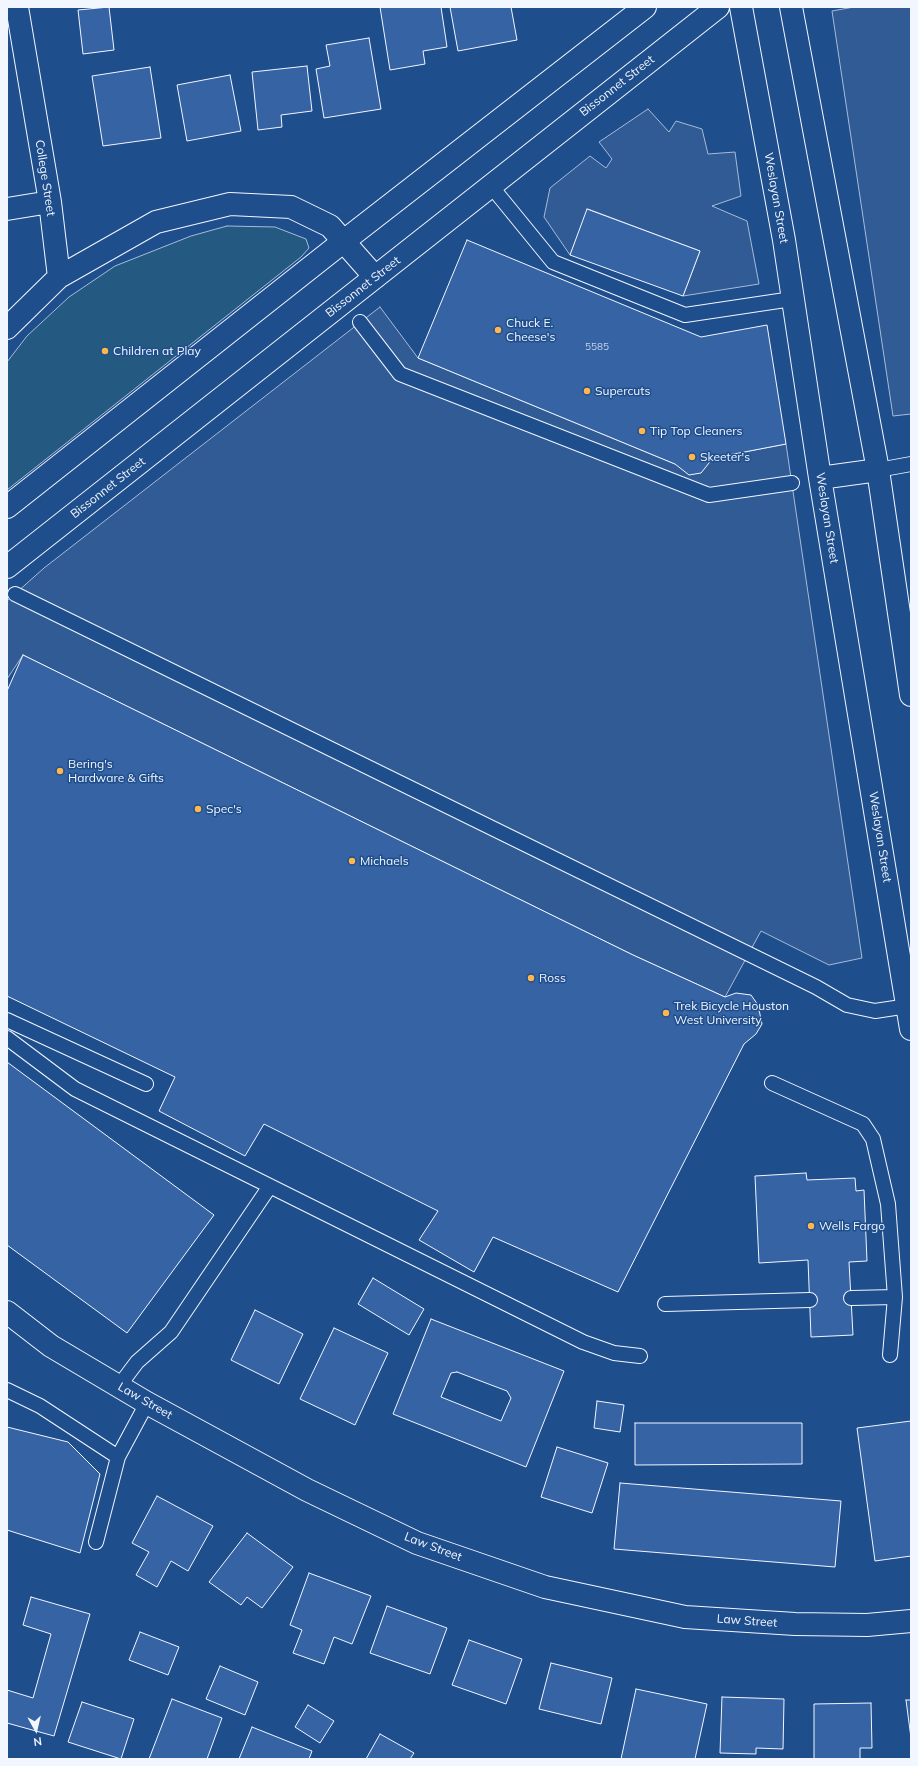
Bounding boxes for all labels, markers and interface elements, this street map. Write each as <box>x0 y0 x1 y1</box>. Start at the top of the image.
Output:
street label: Bissonnet Street <box>577 52 657 120</box>
street label: College Street <box>32 139 58 217</box>
street label: Weslayan Street <box>761 151 791 245</box>
street label: Bissonnet Street <box>323 253 403 321</box>
place label: Chuck E. Cheese's <box>506 316 555 344</box>
marker: Chuck E. Cheese's <box>493 325 503 335</box>
house number: 5585 <box>585 341 609 353</box>
place label: Children at Play <box>113 344 201 358</box>
marker: Children at Play <box>100 346 110 356</box>
place label: Supercuts <box>595 384 650 398</box>
marker: Supercuts <box>582 386 592 396</box>
place label: Tip Top Cleaners <box>650 424 743 438</box>
marker: Tip Top Cleaners <box>637 426 647 436</box>
place label: Skeeter's <box>700 450 750 464</box>
marker: Skeeter's <box>687 452 697 462</box>
street label: Bissonnet Street <box>68 454 148 522</box>
street label: Weslayan Street <box>813 471 841 565</box>
place label: Bering's Hardware & Gifts <box>68 757 164 785</box>
marker: Bering's Hardware & Gifts <box>55 766 65 776</box>
street label: Weslayan Street <box>866 790 894 884</box>
place label: Spec's <box>206 802 242 816</box>
marker: Spec's <box>193 804 203 814</box>
place label: Michaels <box>360 854 409 868</box>
marker: Michaels <box>347 856 357 866</box>
place label: Ross <box>539 971 566 985</box>
marker: Ross <box>526 973 536 983</box>
place label: Trek Bicycle Houston West University <box>674 999 789 1027</box>
marker: Trek Bicycle Houston West University <box>661 1008 671 1018</box>
place label: Wells Fargo <box>819 1219 885 1233</box>
marker: Wells Fargo <box>806 1221 816 1231</box>
street label: Law Street <box>115 1380 175 1422</box>
street label: Law Street <box>402 1529 464 1565</box>
street label: Law Street <box>716 1612 778 1630</box>
north arrow <box>16 1710 56 1750</box>
text: N <box>33 1734 43 1749</box>

